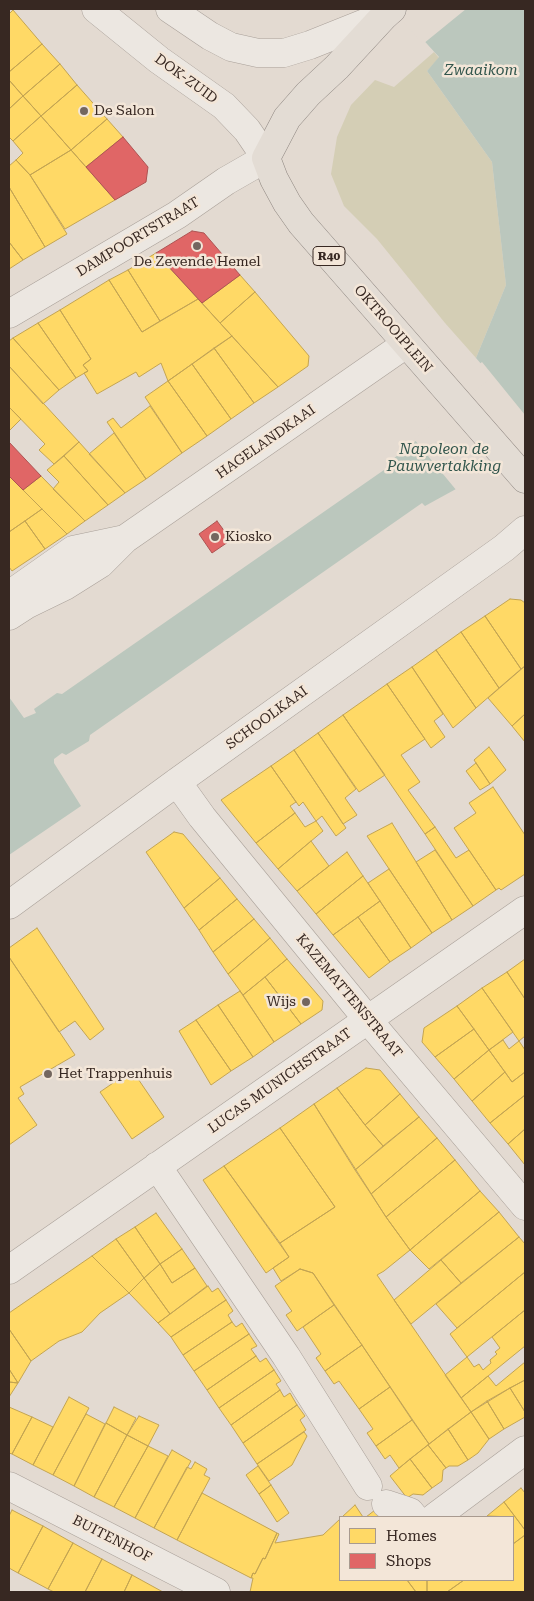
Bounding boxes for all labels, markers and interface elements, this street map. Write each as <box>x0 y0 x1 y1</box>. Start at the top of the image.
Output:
street label: DOK-ZUID <box>151 51 221 107</box>
water label: Zwaaikom <box>444 62 518 80</box>
place label: De Salon <box>94 103 154 119</box>
marker: De Salon <box>78 105 90 117</box>
street label: DAMPOORTSTRAAT <box>73 194 203 280</box>
marker: De Zevende Hemel <box>191 240 203 252</box>
road number: R40 <box>313 247 345 266</box>
place label: De Zevende Hemel <box>133 254 261 270</box>
street label: OKTROOIPLEIN <box>350 282 436 376</box>
street label: HAGELANDKAAI <box>213 402 319 482</box>
water label: Napoleon de Pauwvertakking <box>387 441 501 476</box>
place label: Kiosko <box>225 529 272 545</box>
marker: Kiosko <box>209 531 221 543</box>
street label: SCHOOLKAAI <box>223 683 311 753</box>
street label: KAZEMATTENSTRAAT <box>292 931 406 1061</box>
place label: Wijs <box>267 994 296 1010</box>
marker: Wijs <box>300 996 312 1008</box>
street label: LUCAS MUNICHSTRAAT <box>205 1025 355 1137</box>
place label: Het Trappenhuis <box>58 1066 172 1082</box>
marker: Het Trappenhuis <box>42 1068 54 1080</box>
street label: BUITENHOF <box>70 1512 154 1566</box>
legend <box>339 1516 514 1581</box>
text: Homes <box>386 1527 437 1545</box>
text: Shops <box>386 1552 431 1570</box>

